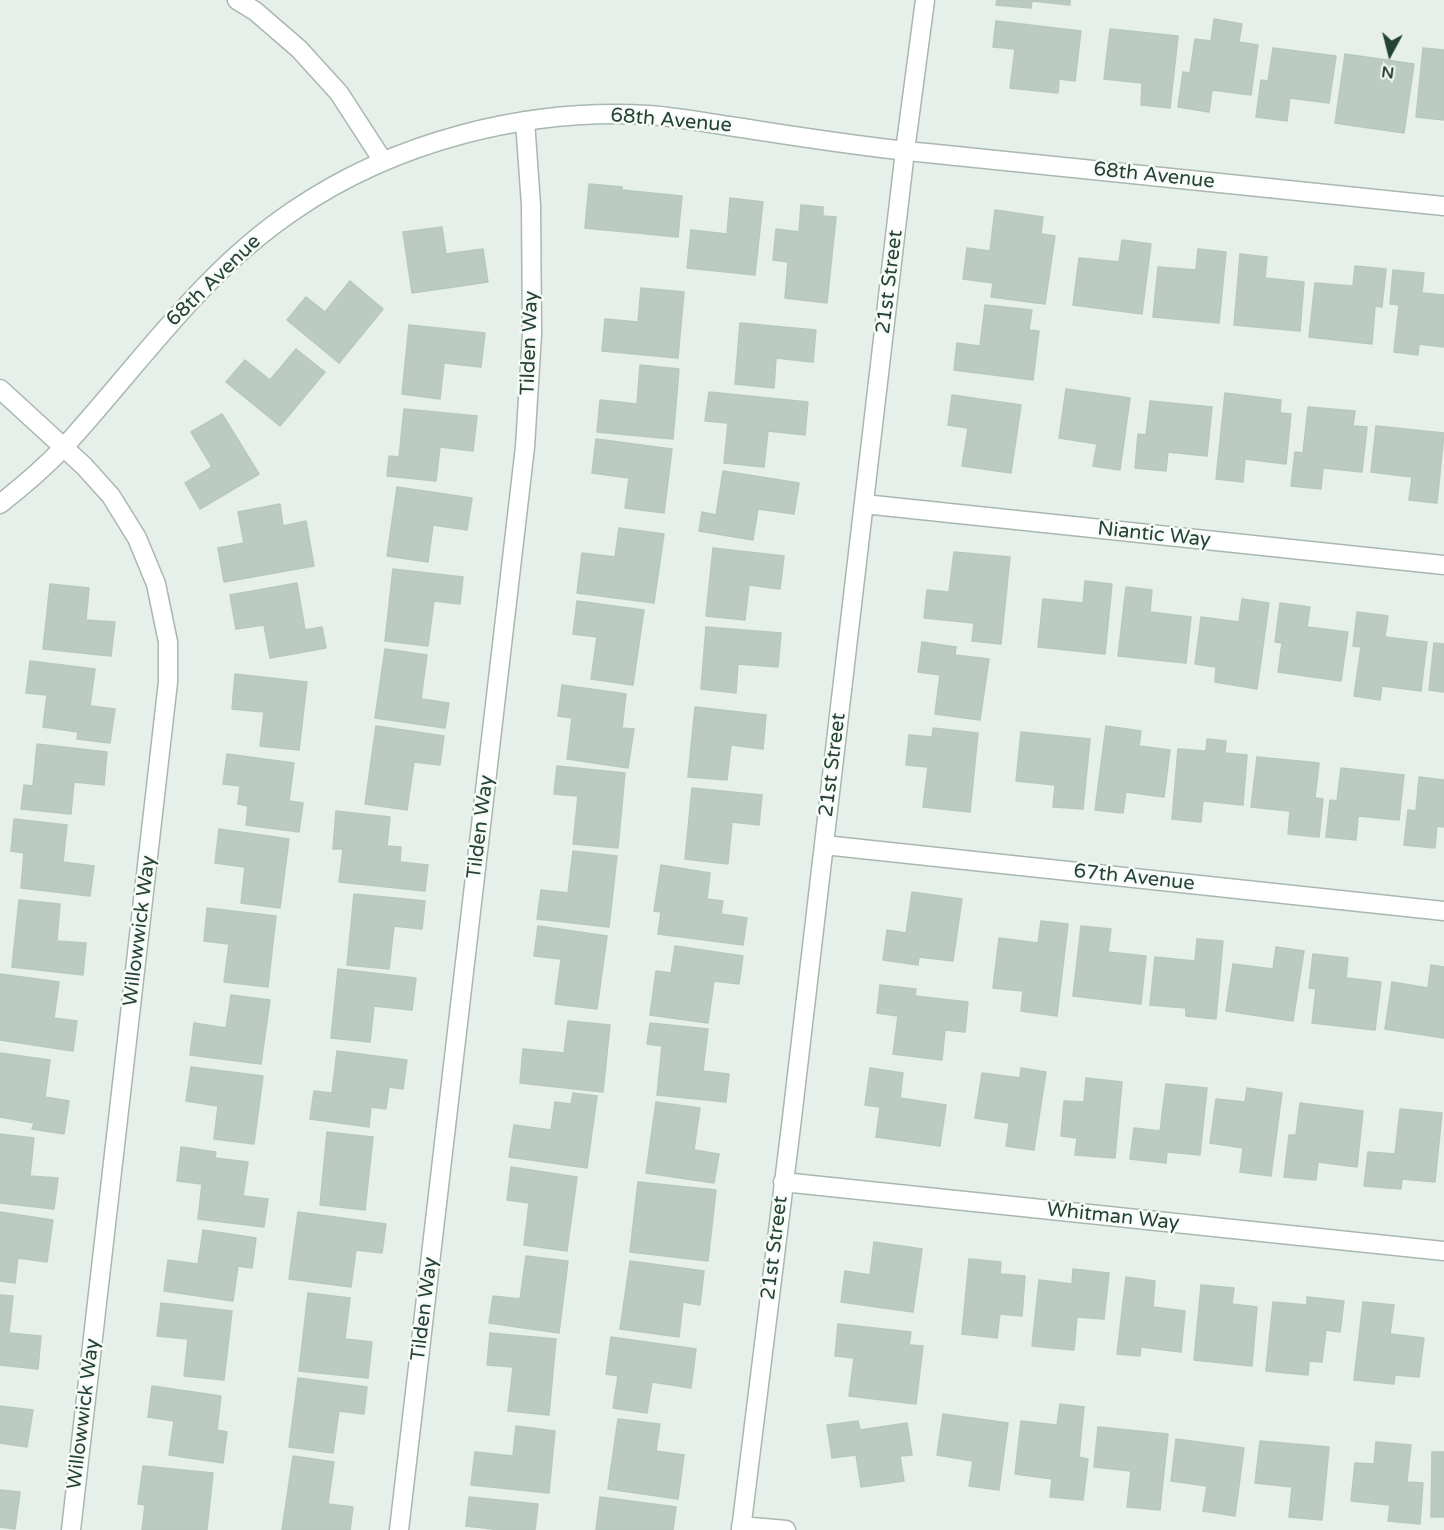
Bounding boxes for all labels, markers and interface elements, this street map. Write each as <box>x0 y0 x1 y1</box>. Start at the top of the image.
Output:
north arrow <box>1360 24 1420 84</box>
text: N <box>1380 61 1395 83</box>
street label: 68th Avenue <box>609 104 733 138</box>
street label: 68th Avenue <box>1092 158 1216 194</box>
street label: 21st Street <box>872 229 908 335</box>
street label: 68th Avenue <box>162 230 266 332</box>
street label: Tilden Way <box>516 290 544 396</box>
street label: Niantic Way <box>1096 517 1212 553</box>
street label: 21st Street <box>815 712 851 818</box>
street label: Tilden Way <box>463 774 499 880</box>
street label: Willowwick Way <box>119 854 161 1008</box>
street label: 67th Avenue <box>1072 860 1196 896</box>
street label: 21st Street <box>757 1195 793 1301</box>
street label: Whitman Way <box>1046 1198 1180 1236</box>
street label: Tilden Way <box>407 1256 443 1362</box>
street label: Willowwick Way <box>63 1337 105 1491</box>

